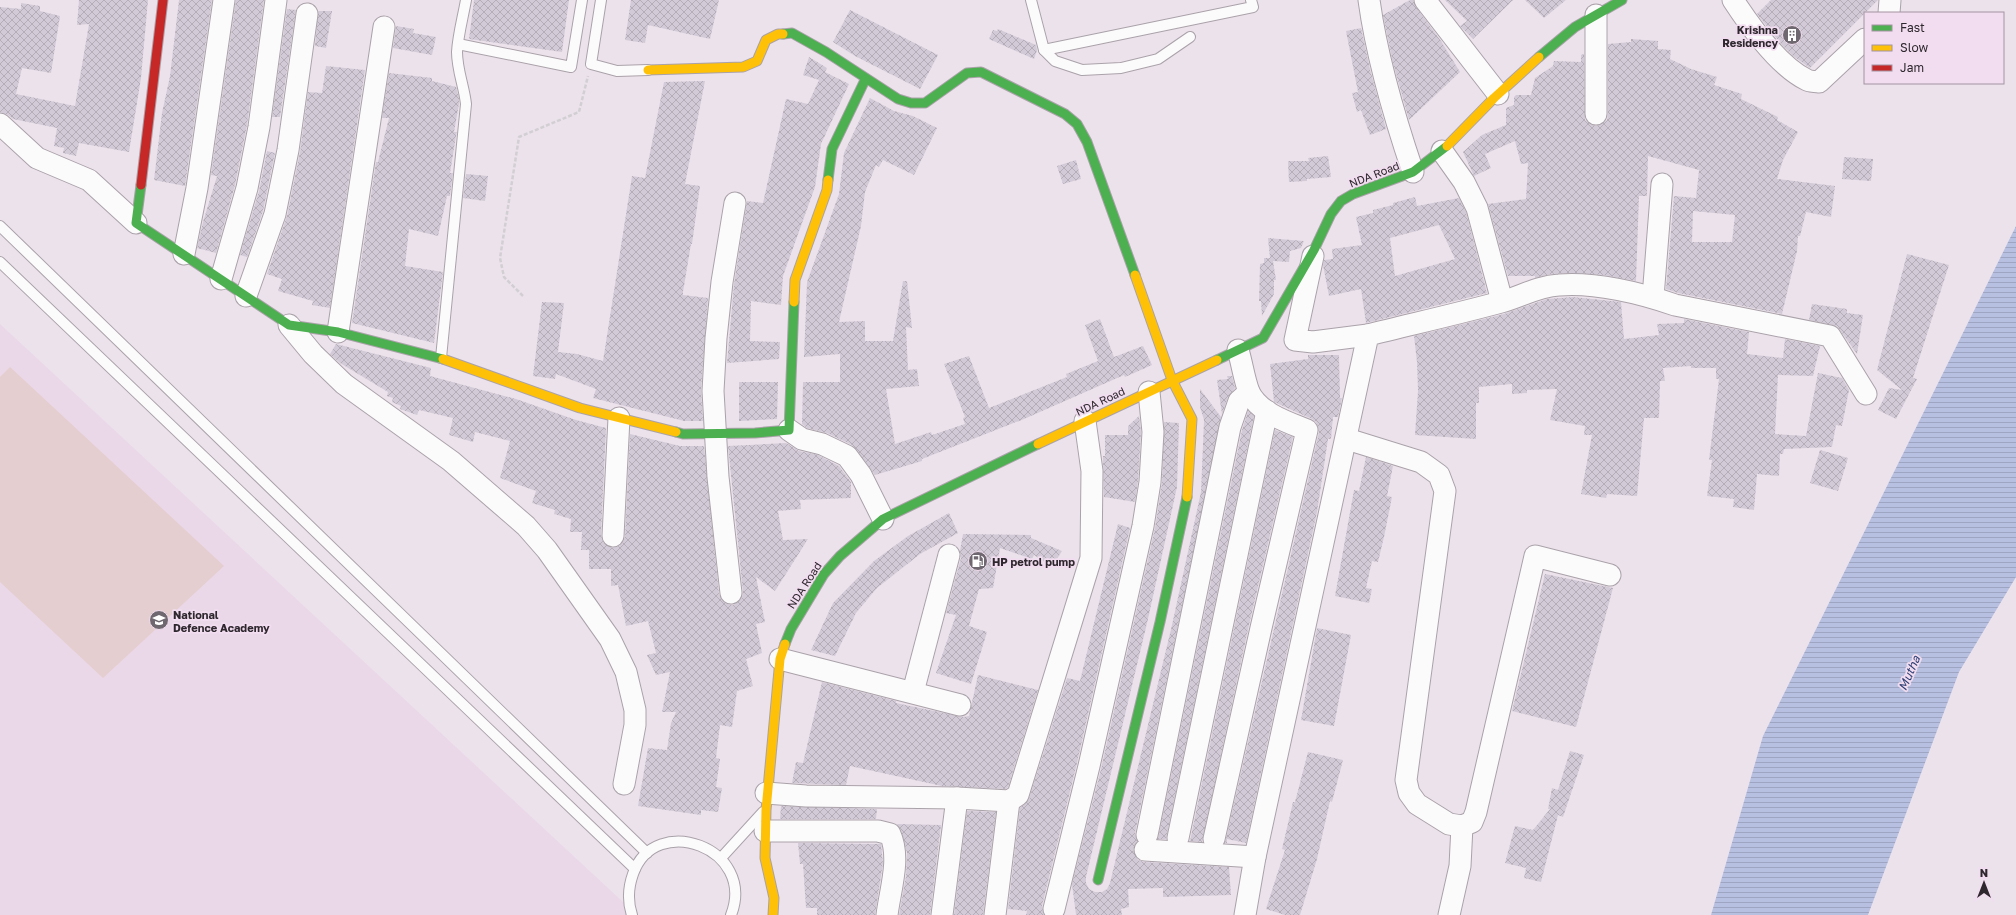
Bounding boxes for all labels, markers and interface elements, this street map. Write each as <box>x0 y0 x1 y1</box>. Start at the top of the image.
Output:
legend <box>1864 12 2004 84</box>
text: Fast <box>1900 20 1925 35</box>
place label: Krishna Residency <box>1722 23 1778 49</box>
building icon: Krishna Residency <box>1781 24 1803 46</box>
text: Slow <box>1900 40 1928 55</box>
text: Jam <box>1900 60 1924 75</box>
street label: NDA Road <box>1347 158 1401 190</box>
street label: NDA Road <box>1073 384 1127 418</box>
fuel station icon: HP petrol pump <box>967 550 989 572</box>
place label: HP petrol pump <box>992 555 1075 568</box>
street label: NDA Road <box>784 559 824 611</box>
place label: National Defence Academy <box>173 608 270 634</box>
school or university icon: National Defence Academy <box>148 609 170 631</box>
water label: Mutha <box>1895 652 1924 693</box>
north arrow <box>1964 863 2004 903</box>
text: N <box>1980 866 1988 879</box>

